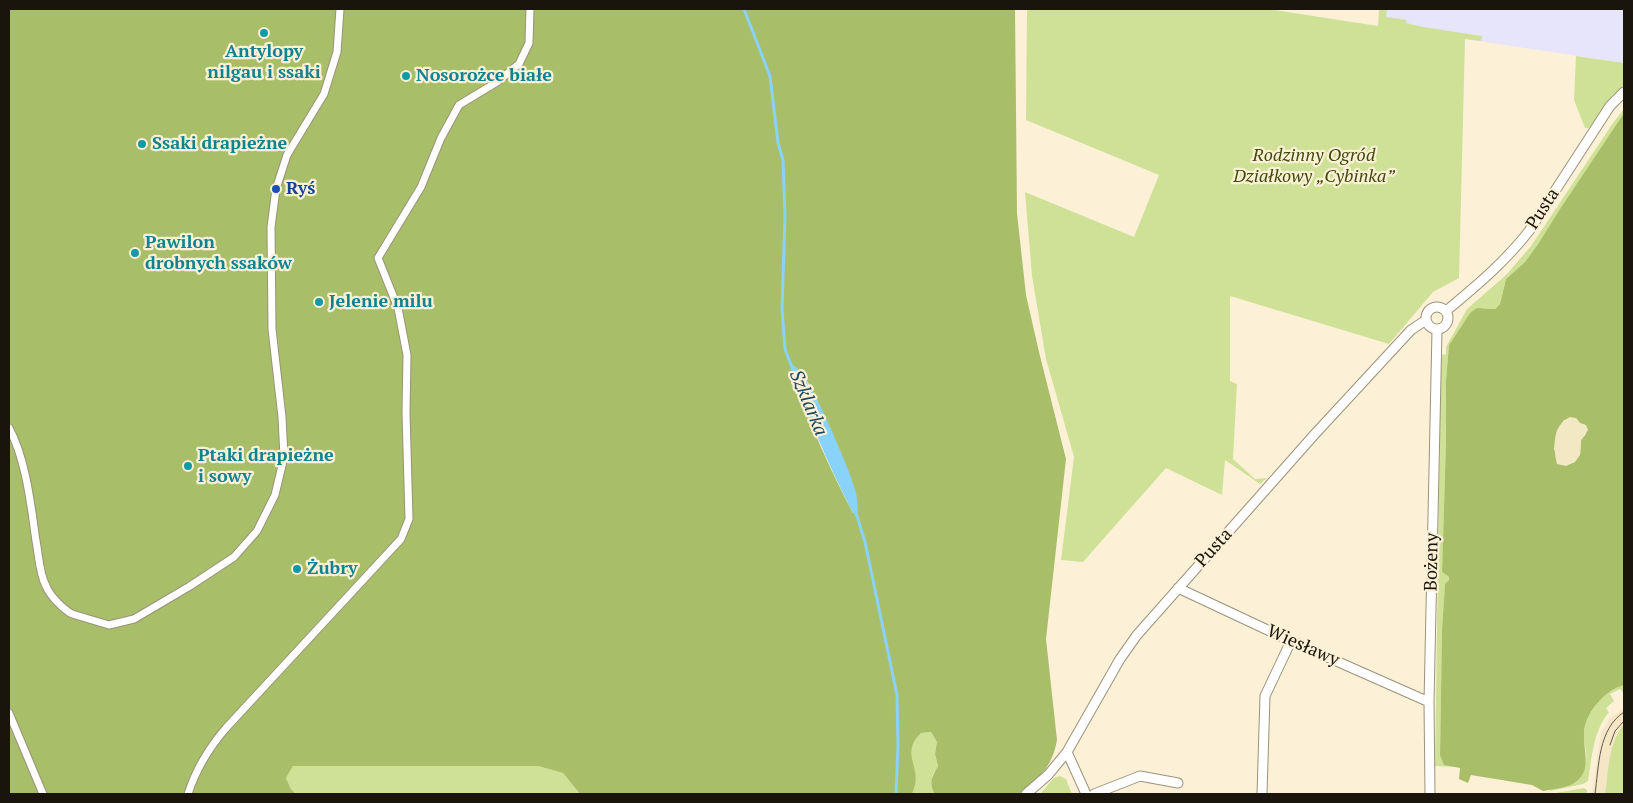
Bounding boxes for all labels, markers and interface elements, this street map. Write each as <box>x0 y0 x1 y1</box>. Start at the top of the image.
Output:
marker: Antylopy nilgau i ssaki <box>258 27 270 39</box>
place label: Antylopy nilgau i ssaki <box>207 41 321 84</box>
place label: Nosorożce białe <box>416 65 552 87</box>
marker: Nosorożce białe <box>400 70 412 82</box>
place label: Ssaki drapieżne <box>152 133 287 155</box>
marker: Ssaki drapieżne <box>136 138 148 150</box>
park label: Rodzinny Ogród Działkowy „Cybinka” <box>1233 145 1395 188</box>
place label: Ryś <box>286 178 315 200</box>
marker: Ryś <box>270 183 282 195</box>
street label: Pusta <box>1522 184 1564 234</box>
place label: Pawilon drobnych ssaków <box>145 232 292 274</box>
marker: Pawilon drobnych ssaków <box>129 247 141 259</box>
place label: Jelenie milu <box>329 291 433 313</box>
marker: Jelenie milu <box>313 296 325 308</box>
water label: Szklarka <box>784 367 832 439</box>
place label: Ptaki drapieżne i sowy <box>198 445 334 488</box>
marker: Ptaki drapieżne i sowy <box>182 460 194 472</box>
street label: Pusta <box>1191 524 1237 572</box>
street label: Bożeny <box>1421 533 1443 591</box>
place label: Żubry <box>307 558 358 580</box>
marker: Żubry <box>291 563 303 575</box>
street label: Wiesławy <box>1264 621 1342 671</box>

